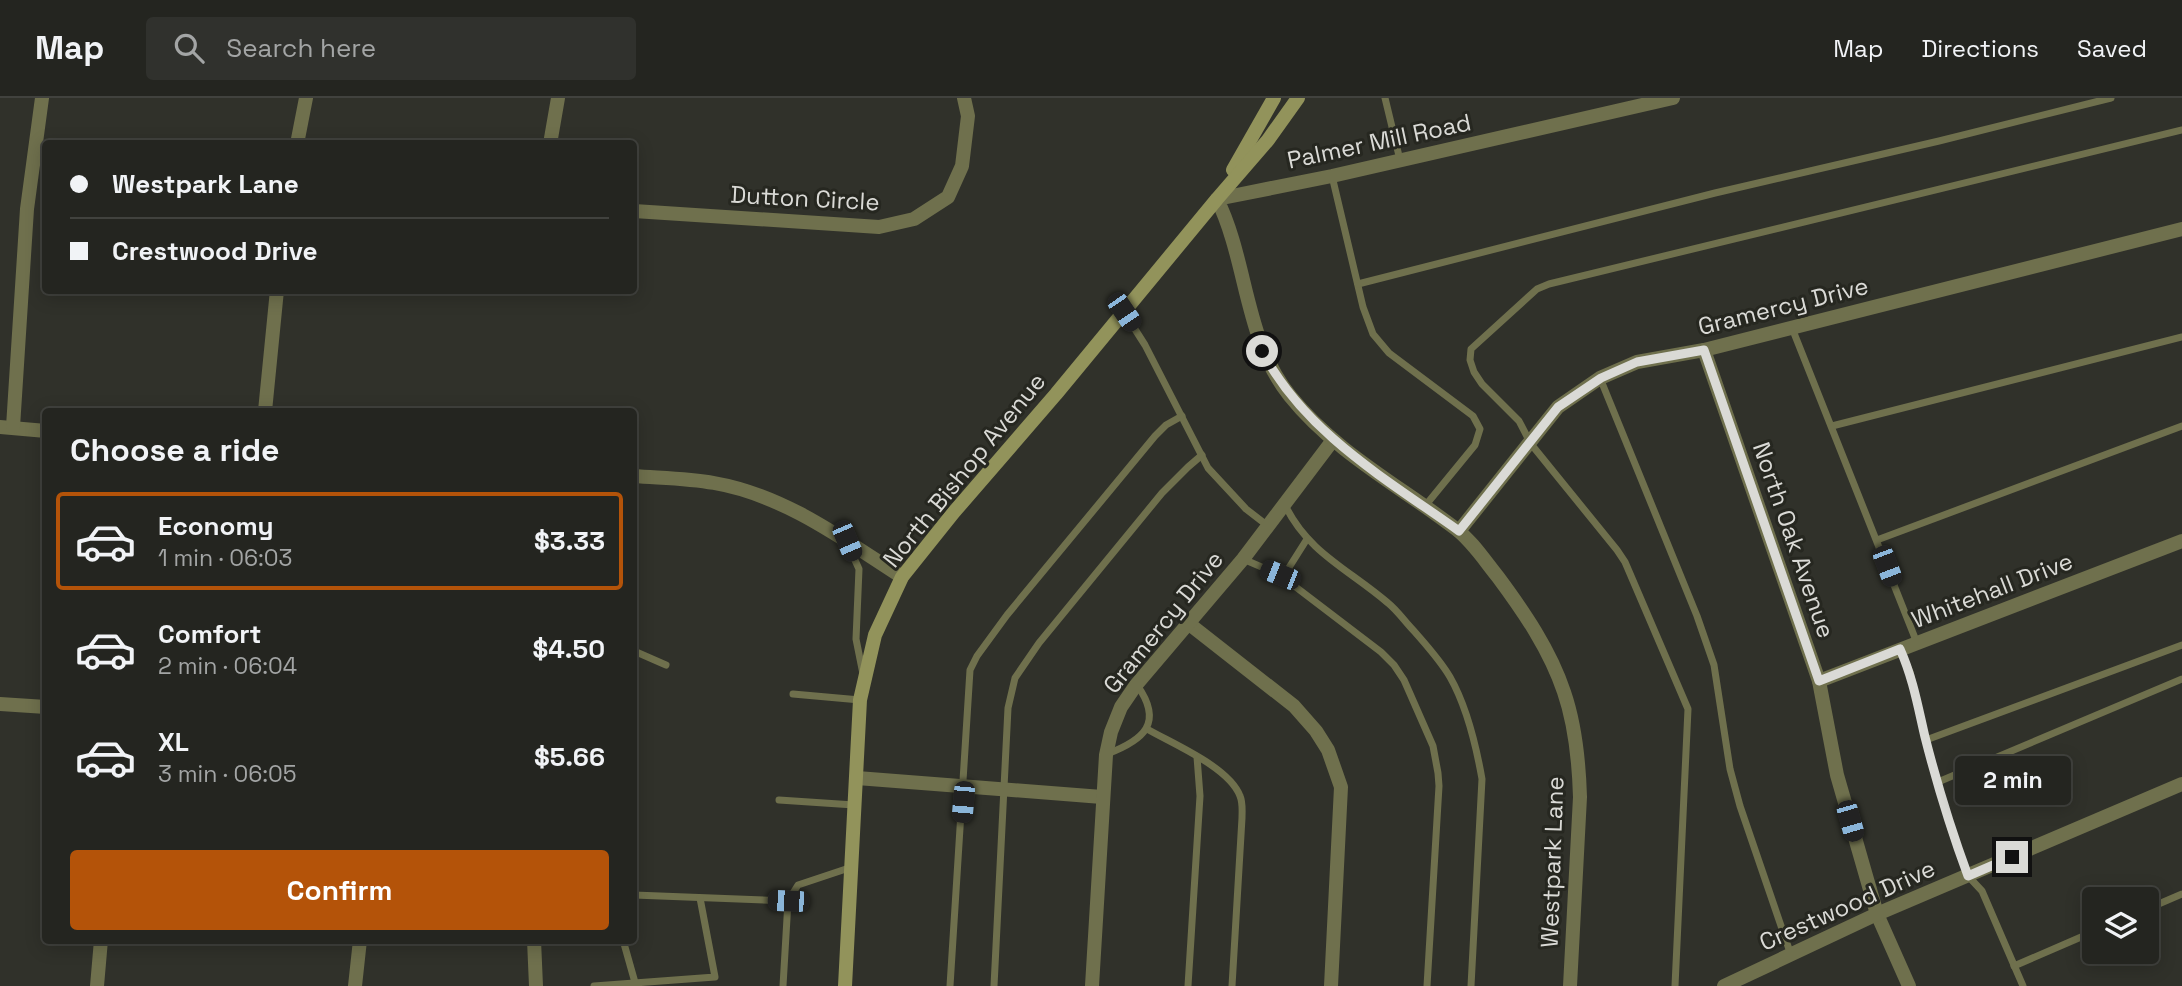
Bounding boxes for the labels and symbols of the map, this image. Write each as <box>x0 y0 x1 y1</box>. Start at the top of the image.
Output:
street label: Palmer Mill Road <box>1284 106 1474 176</box>
street label: Dutton Circle <box>730 179 880 217</box>
street label: Gramercy Drive <box>1695 270 1871 342</box>
car <box>1104 289 1145 335</box>
route start <box>1246 335 1278 367</box>
street label: North Bishop Avenue <box>876 366 1052 574</box>
street label: North Oak Avenue <box>1746 438 1842 642</box>
car <box>830 518 865 564</box>
car <box>1870 543 1905 589</box>
street label: Gramercy Drive <box>1096 544 1230 700</box>
street label: Whitehall Drive <box>1907 545 2077 635</box>
car <box>1257 557 1304 593</box>
callout: 2 min <box>1954 756 2070 804</box>
street label: Westpark Lane <box>1534 776 1570 948</box>
car <box>951 780 976 824</box>
car <box>1835 798 1866 844</box>
route end <box>1996 841 2028 873</box>
street label: Crestwood Drive <box>1754 852 1940 958</box>
car <box>767 890 810 912</box>

